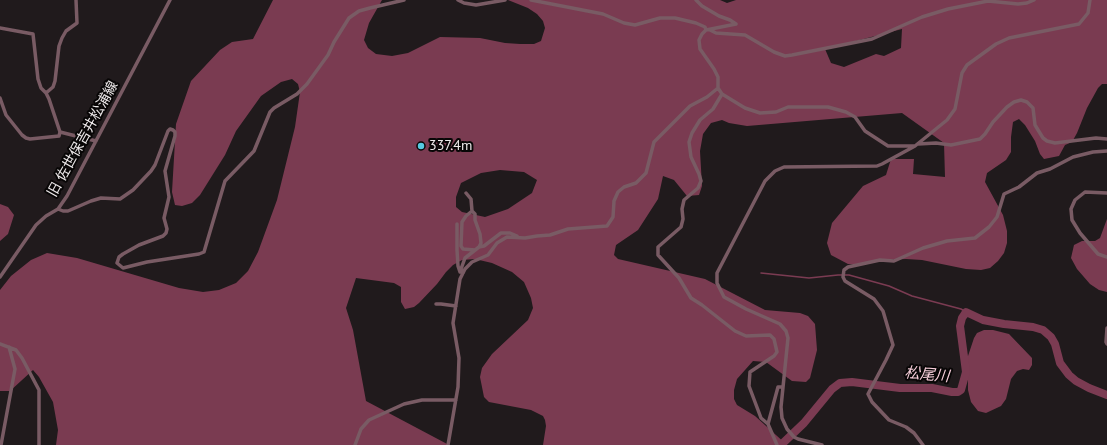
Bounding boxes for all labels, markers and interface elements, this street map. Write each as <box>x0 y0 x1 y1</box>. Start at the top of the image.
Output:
street label: 旧 佐世保吉井松浦線 <box>44 78 122 200</box>
place label: 337.4m <box>429 138 472 154</box>
marker: 337.4m <box>416 141 426 151</box>
water label: 松尾川 <box>904 364 950 386</box>

